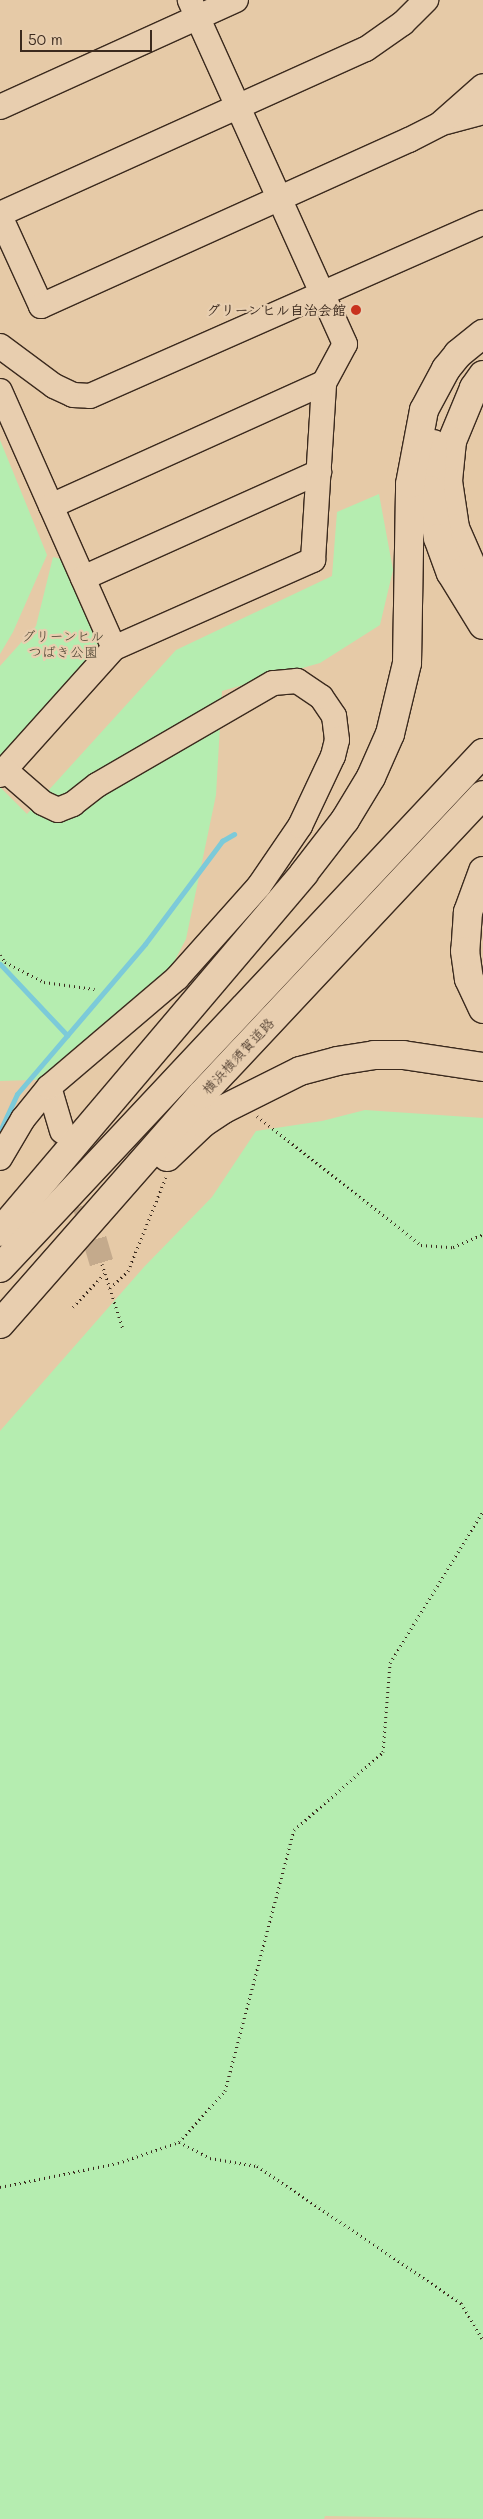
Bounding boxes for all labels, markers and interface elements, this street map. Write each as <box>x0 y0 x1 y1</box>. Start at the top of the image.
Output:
scale bar <box>22 20 155 52</box>
text: 50 m <box>28 29 63 49</box>
place label: グリーンヒル自治会館 <box>206 302 346 318</box>
marker: グリーンヒル自治会館 <box>350 304 362 316</box>
park label: グリーンヒル つばき公園 <box>21 628 105 660</box>
street label: 横浜横須賀道路 <box>198 1014 278 1098</box>

